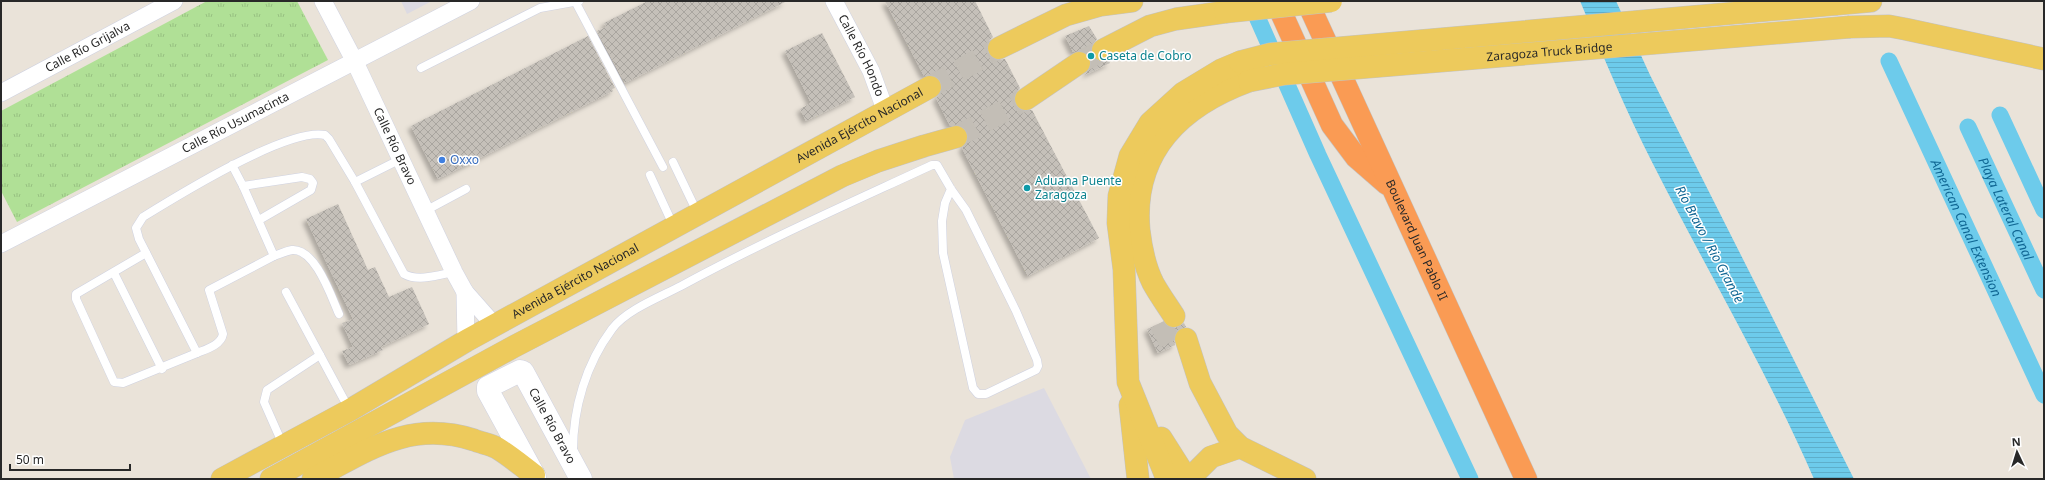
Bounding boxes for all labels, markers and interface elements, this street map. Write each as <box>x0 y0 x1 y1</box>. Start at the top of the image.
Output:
street label: Calle Río Hondo <box>834 11 889 99</box>
street label: Calle Río Grijalva <box>42 17 133 76</box>
street label: Zaragoza Truck Bridge <box>1486 38 1613 65</box>
place label: Caseta de Cobro <box>1099 47 1192 64</box>
marker: Caseta de Cobro <box>1086 51 1096 61</box>
street label: Avenida Ejército Nacional <box>793 83 926 167</box>
street label: Calle Río Usumacinta <box>179 87 292 157</box>
street label: Calle Río Bravo <box>370 104 421 188</box>
place label: Oxxo <box>450 151 479 168</box>
water label: Playa Lateral Canal <box>1974 154 2038 264</box>
marker: Oxxo <box>437 155 447 165</box>
water label: American Canal Extension <box>1926 155 2006 300</box>
place label: Aduana Puente Zaragoza <box>1035 172 1122 203</box>
street label: Boulevard Juan Pablo II <box>1382 177 1452 303</box>
water label: Río Bravo / Rio Grande <box>1671 182 1749 306</box>
marker: Aduana Puente Zaragoza <box>1022 183 1032 193</box>
street label: Avenida Ejército Nacional <box>508 239 642 322</box>
street label: Calle Río Bravo <box>525 384 580 466</box>
north arrow <box>1997 432 2037 472</box>
text: N <box>2011 434 2021 449</box>
scale bar <box>10 446 130 472</box>
text: 50 m <box>16 451 44 468</box>

